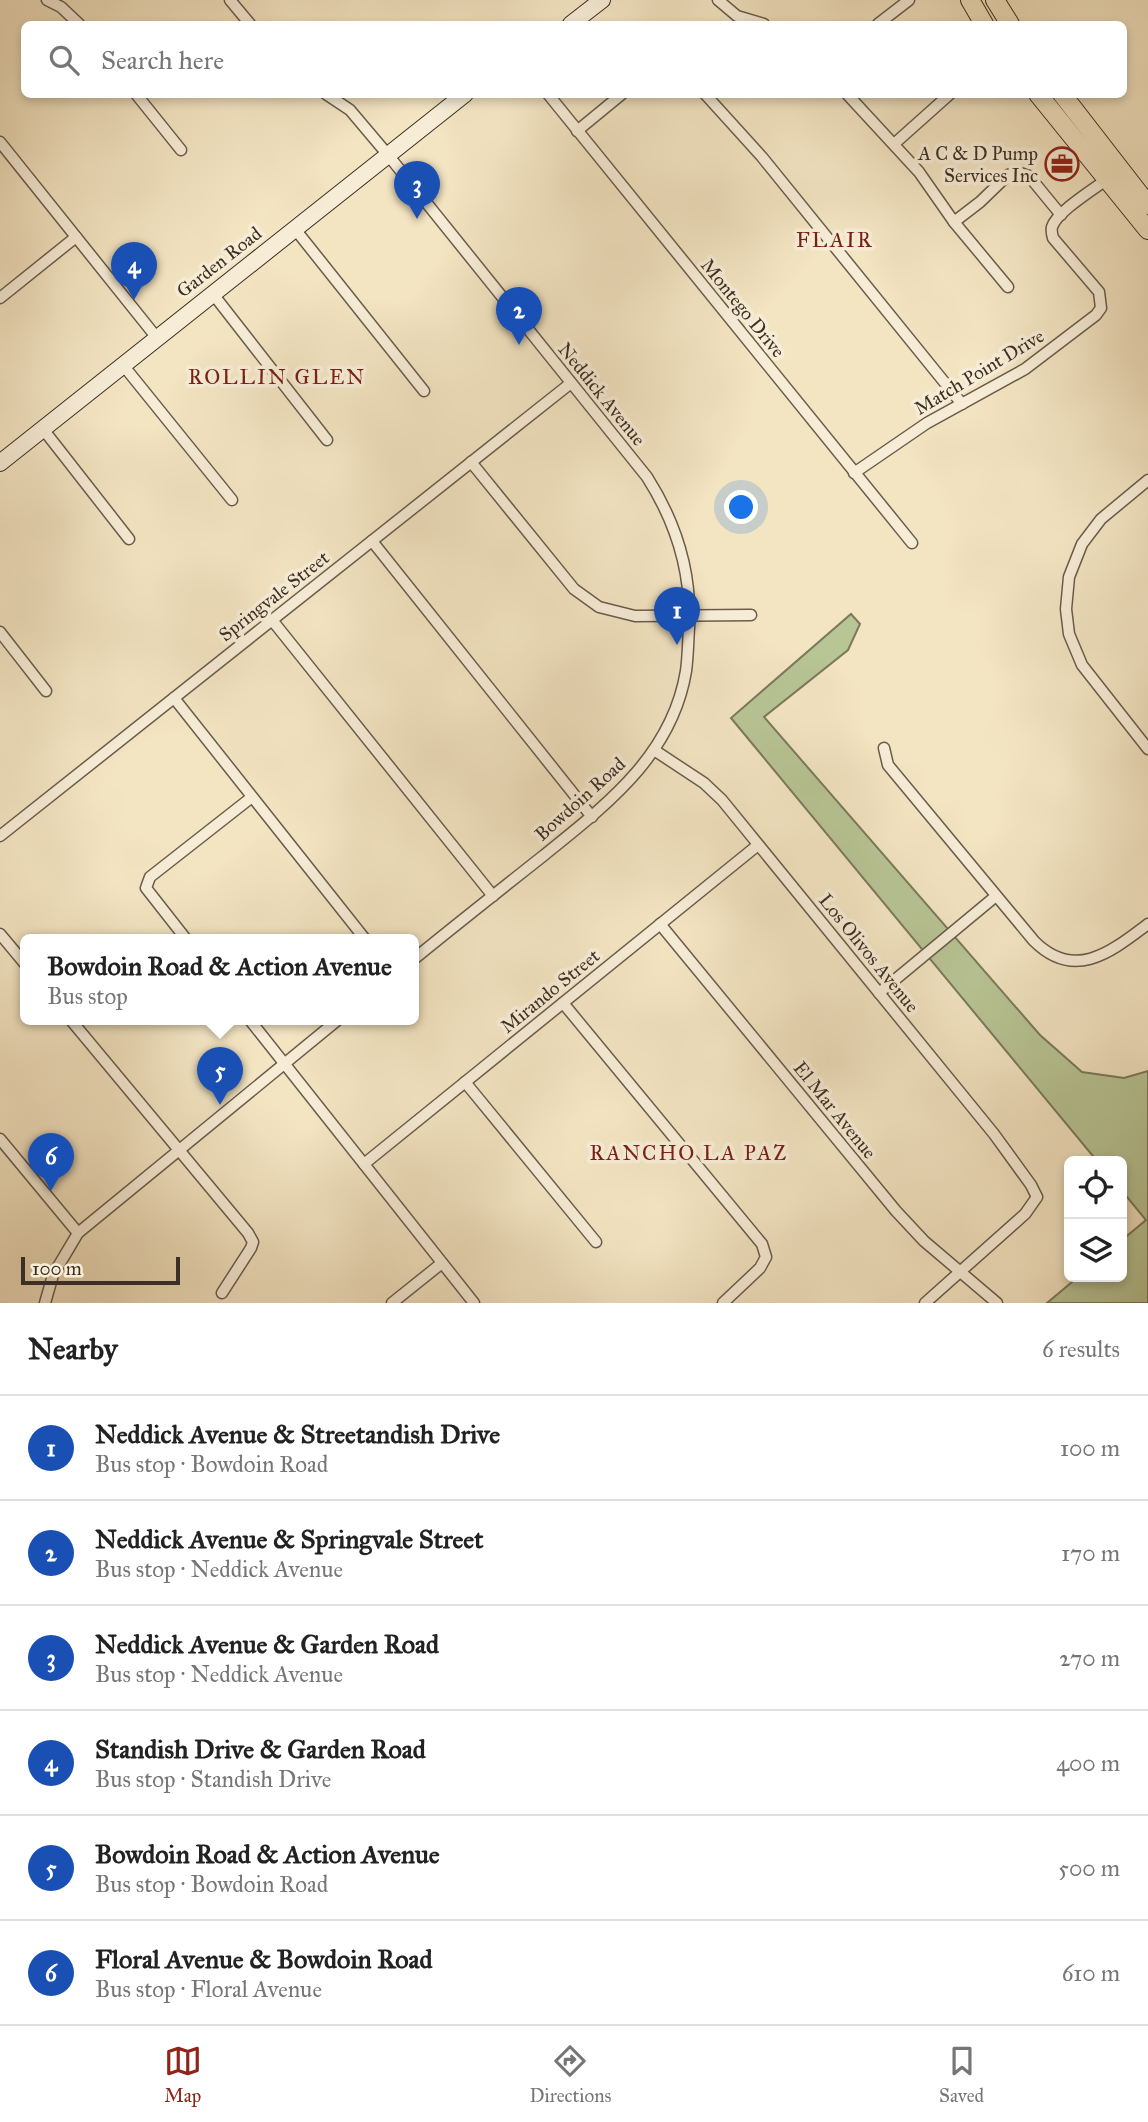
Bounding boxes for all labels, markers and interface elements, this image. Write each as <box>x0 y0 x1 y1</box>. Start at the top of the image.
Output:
search box <box>21 21 1127 98</box>
icon: search <box>45 41 83 79</box>
text: Search here <box>101 44 224 76</box>
place label: A C & D Pump Services Inc <box>917 142 1038 187</box>
office icon: A C & D Pump Services Inc <box>1043 145 1081 183</box>
pin: 3 <box>394 161 440 219</box>
street label: Garden Road <box>172 221 266 302</box>
district label: FLAIR <box>796 227 874 253</box>
pin: 4 <box>111 242 157 300</box>
street label: Montego Drive <box>695 254 790 363</box>
pin: 2 <box>496 287 542 345</box>
street label: Match Point Drive <box>910 324 1048 420</box>
street label: Neddick Avenue <box>553 338 651 450</box>
district label: ROLLIN GLEN <box>188 364 366 390</box>
your location <box>724 490 758 524</box>
street label: Springvale Street <box>214 546 335 647</box>
pin: 1 <box>654 587 700 645</box>
street label: Bowdoin Road <box>530 752 630 846</box>
street label: Los Olivos Avenue <box>814 889 924 1017</box>
popup <box>20 934 419 1025</box>
street label: Mirando Street <box>496 944 604 1038</box>
text: Bowdoin Road & Action Avenue <box>47 950 392 982</box>
text: Bus stop <box>47 982 128 1010</box>
pin: 5 <box>197 1047 243 1105</box>
street label: El Mar Avenue <box>789 1057 881 1163</box>
pin: 6 <box>28 1133 74 1191</box>
district label: RANCHO LA PAZ <box>590 1140 788 1166</box>
map controls <box>1064 1156 1127 1282</box>
button: locate <box>1064 1156 1127 1219</box>
button: layers <box>1064 1219 1127 1282</box>
scale bar <box>21 1254 180 1286</box>
text: 100 m <box>32 1257 82 1280</box>
text: Nearby <box>28 1331 118 1367</box>
text: 6 results <box>1042 1335 1120 1363</box>
text: Neddick Avenue & Streetandish Drive <box>95 1418 500 1450</box>
text: 1 <box>46 1434 56 1462</box>
text: 100 m <box>1060 1434 1120 1462</box>
text: Bus stop · Bowdoin Road <box>95 1450 328 1478</box>
text: Neddick Avenue & Springvale Street <box>95 1523 483 1555</box>
text: 2 <box>45 1539 57 1567</box>
text: 170 m <box>1061 1539 1120 1567</box>
text: Bus stop · Neddick Avenue <box>95 1555 343 1583</box>
text: Neddick Avenue & Garden Road <box>95 1628 439 1660</box>
text: 3 <box>46 1644 56 1672</box>
text: 270 m <box>1059 1644 1120 1672</box>
text: Bus stop · Neddick Avenue <box>95 1660 343 1688</box>
text: Standish Drive & Garden Road <box>95 1733 426 1765</box>
text: 4 <box>45 1749 57 1777</box>
text: 400 m <box>1056 1749 1120 1777</box>
text: Bus stop · Standish Drive <box>95 1765 331 1793</box>
text: Bowdoin Road & Action Avenue <box>95 1838 440 1870</box>
text: 5 <box>46 1854 56 1882</box>
text: 500 m <box>1058 1854 1120 1882</box>
text: Bus stop · Bowdoin Road <box>95 1870 328 1898</box>
text: Floral Avenue & Bowdoin Road <box>95 1943 433 1975</box>
text: 6 <box>45 1959 57 1987</box>
text: 610 m <box>1062 1959 1120 1987</box>
text: Bus stop · Floral Avenue <box>95 1975 322 2003</box>
tab: Map <box>164 2042 202 2107</box>
tab: Directions <box>529 2042 611 2107</box>
tab: Saved <box>939 2042 984 2107</box>

